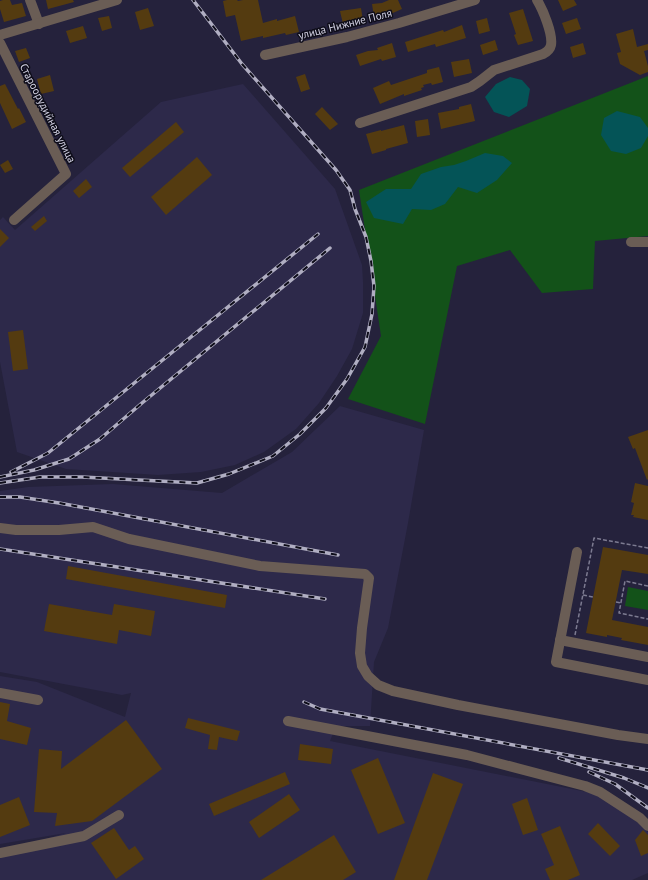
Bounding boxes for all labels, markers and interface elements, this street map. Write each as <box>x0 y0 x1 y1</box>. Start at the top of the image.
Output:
street label: улица Нижние Поля <box>297 6 393 42</box>
street label: Староорудийная улица <box>17 61 79 165</box>

